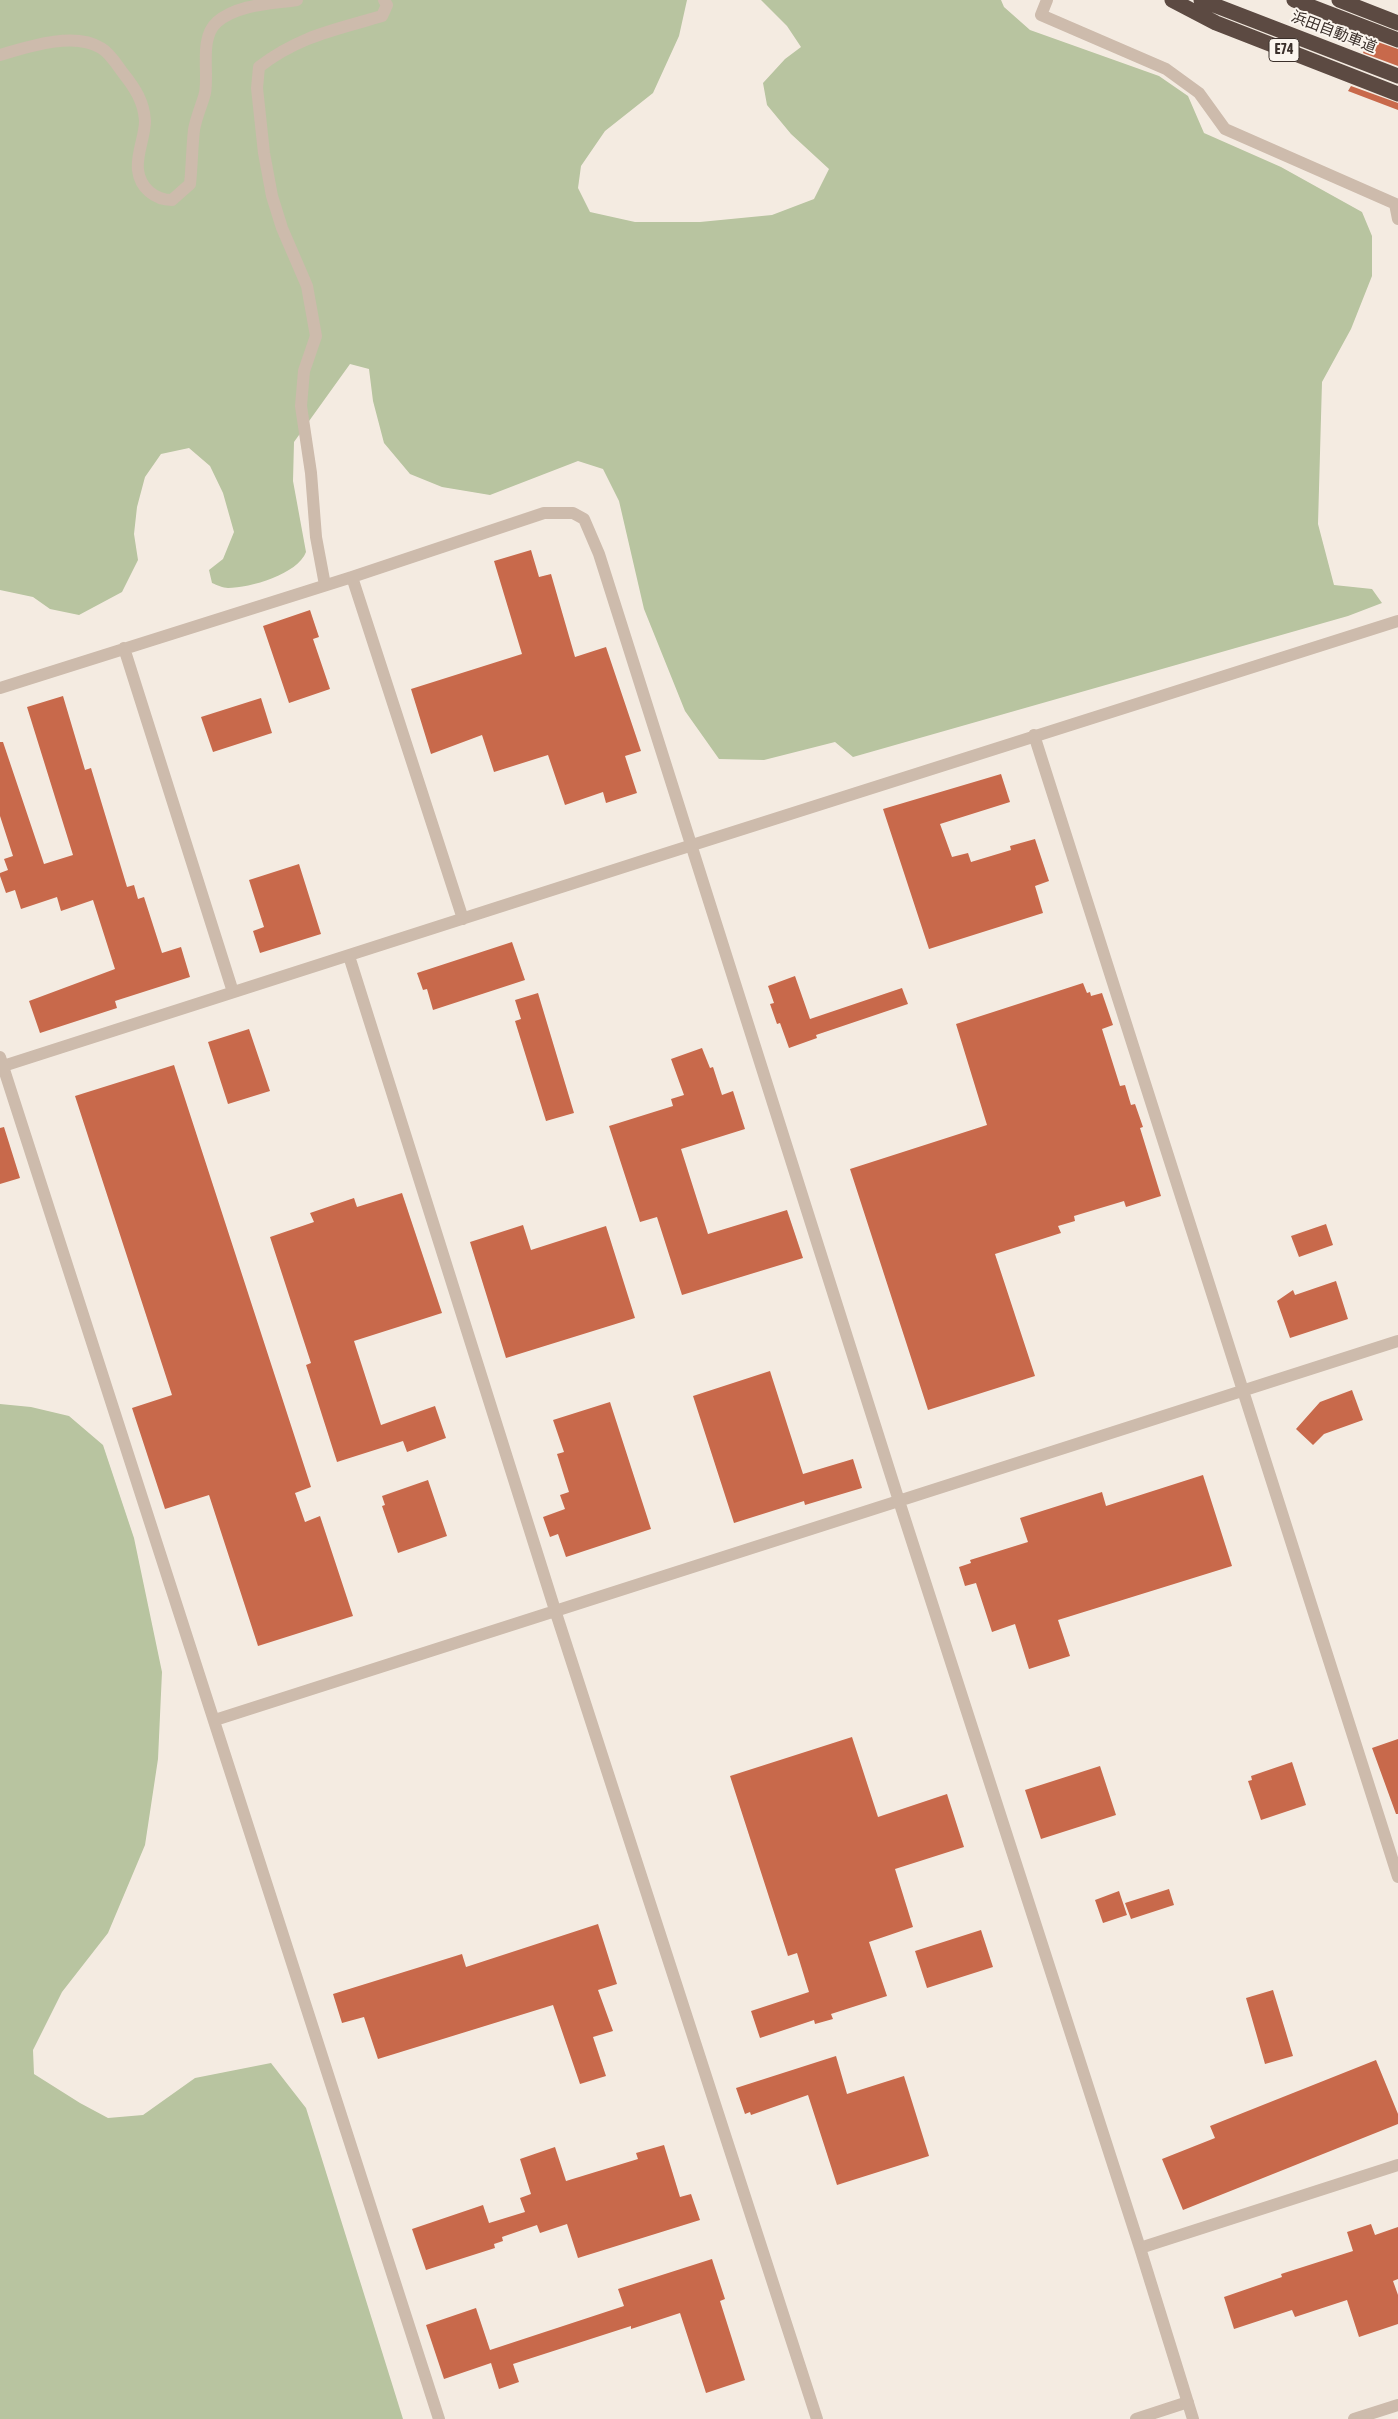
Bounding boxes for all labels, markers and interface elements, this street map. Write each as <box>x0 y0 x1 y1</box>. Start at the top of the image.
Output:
street label: 浜田自動車道 <box>1289 7 1379 57</box>
road number: E74 <box>1269 38 1299 62</box>

